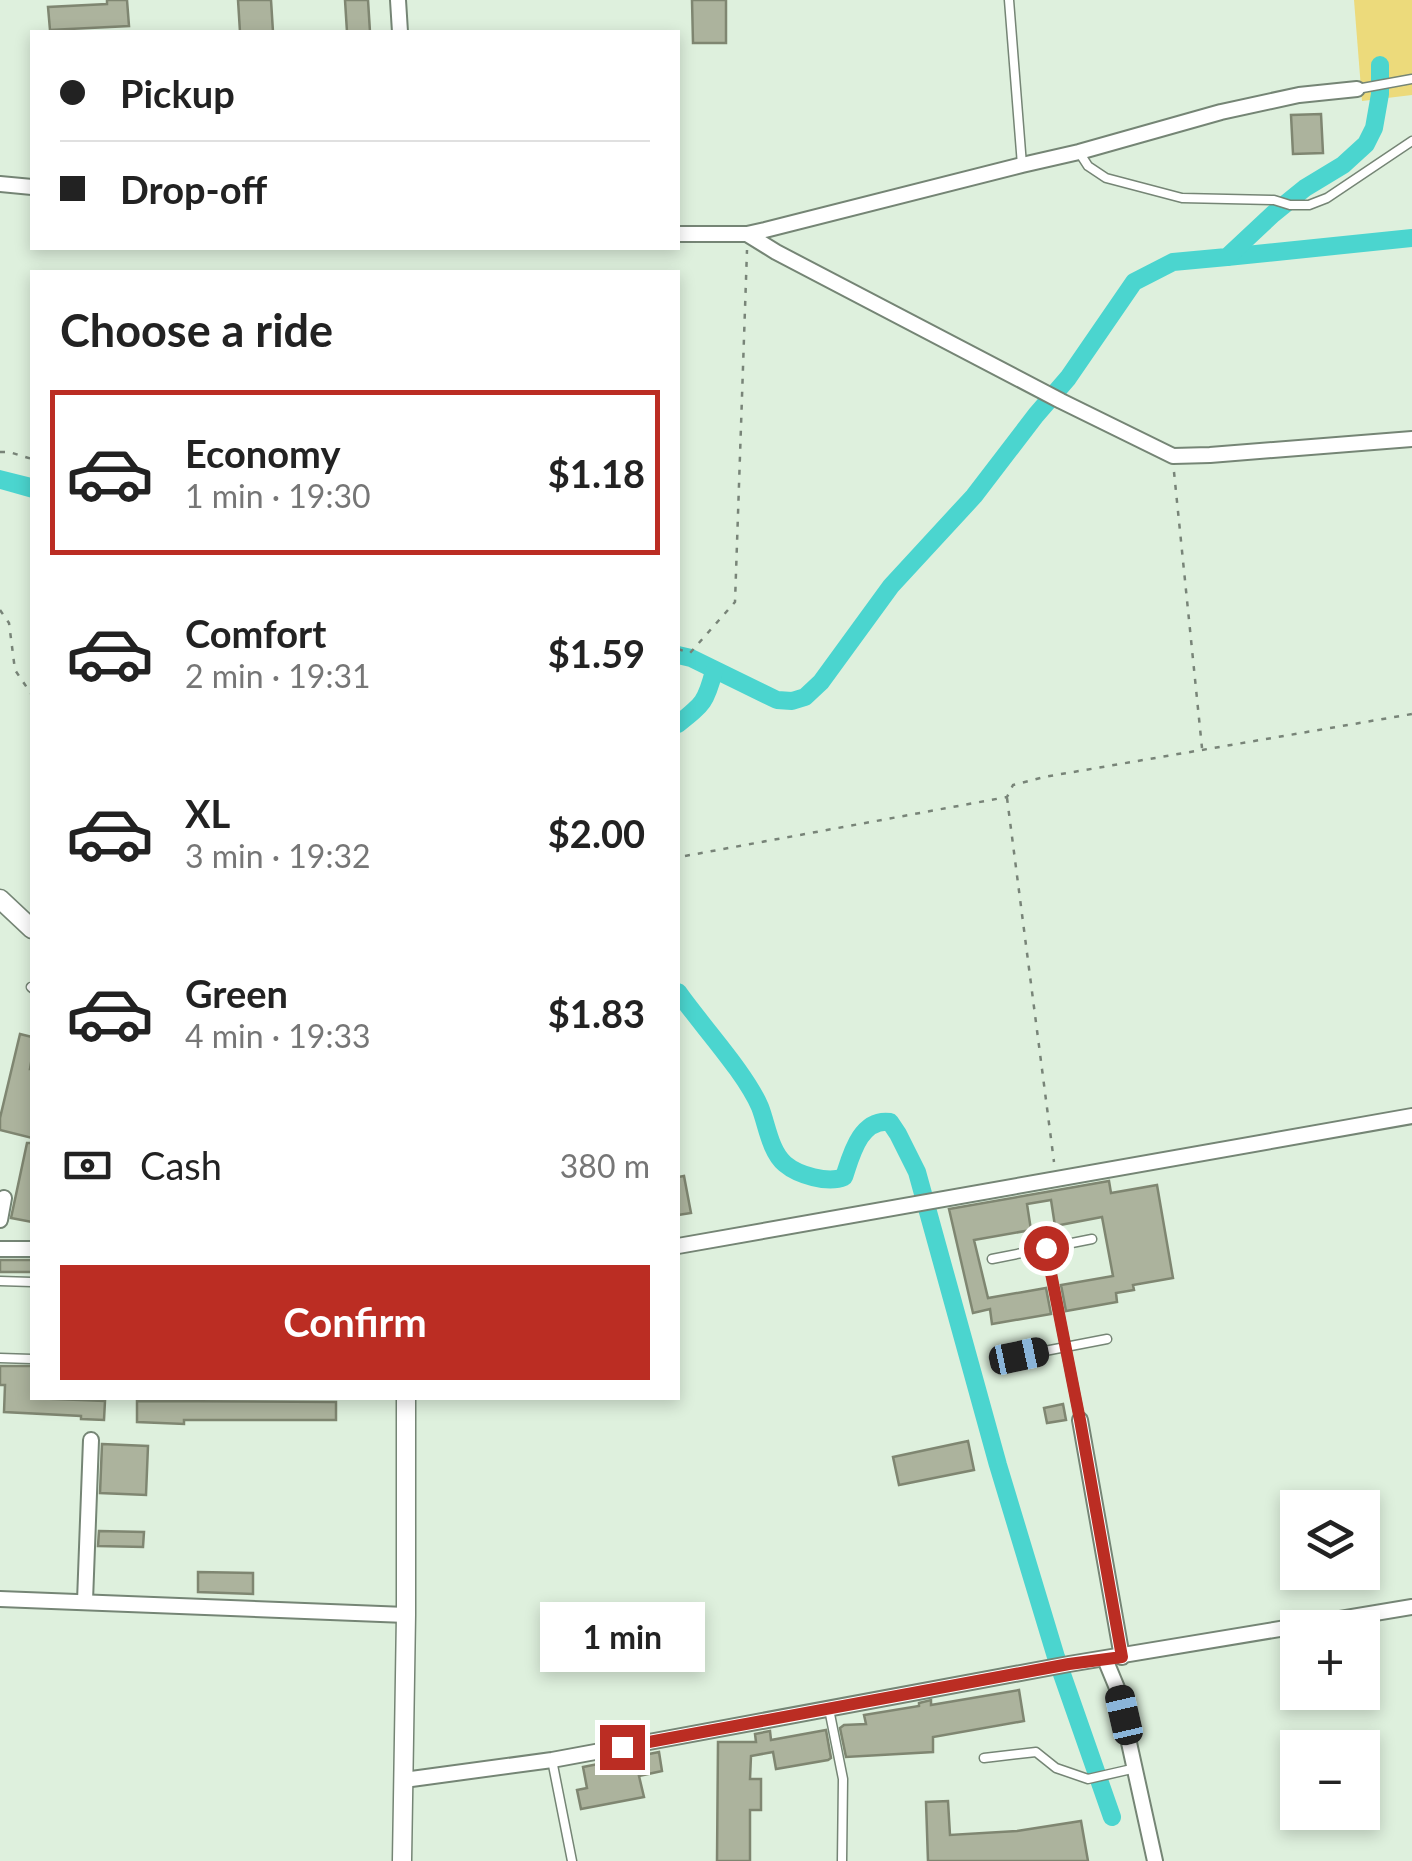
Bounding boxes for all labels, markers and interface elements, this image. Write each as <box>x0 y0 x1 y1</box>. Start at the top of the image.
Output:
text: Pickup <box>120 70 235 116</box>
text: Drop-off <box>120 166 267 212</box>
text: Choose a ride <box>60 303 333 357</box>
icon: car <box>65 428 155 518</box>
text: Economy <box>185 430 340 476</box>
text: $1.18 <box>548 450 645 496</box>
text: 1 min · 19:30 <box>185 476 371 515</box>
icon: car <box>65 608 155 698</box>
text: Comfort <box>185 610 326 656</box>
text: $1.59 <box>548 630 645 676</box>
text: 2 min · 19:31 <box>185 656 371 695</box>
icon: car <box>65 788 155 878</box>
text: XL <box>185 790 230 836</box>
text: $2.00 <box>548 810 645 856</box>
text: 3 min · 19:32 <box>185 836 371 875</box>
icon: car <box>65 968 155 1058</box>
text: Green <box>185 970 288 1016</box>
text: $1.83 <box>548 990 645 1036</box>
text: 4 min · 19:33 <box>185 1016 371 1055</box>
icon: cash <box>60 1138 115 1193</box>
text: Cash <box>140 1142 222 1188</box>
text: 380 m <box>560 1146 650 1185</box>
route start <box>1024 1226 1069 1271</box>
button: Confirm <box>60 1265 650 1380</box>
car <box>987 1335 1051 1377</box>
map controls <box>1280 1490 1380 1830</box>
button: layers <box>1280 1490 1380 1590</box>
callout: 1 min <box>540 1602 704 1672</box>
button: + <box>1280 1610 1380 1710</box>
text: 1 min <box>583 1617 662 1656</box>
car <box>1103 1682 1145 1748</box>
route end <box>600 1725 645 1770</box>
button: − <box>1280 1730 1380 1830</box>

